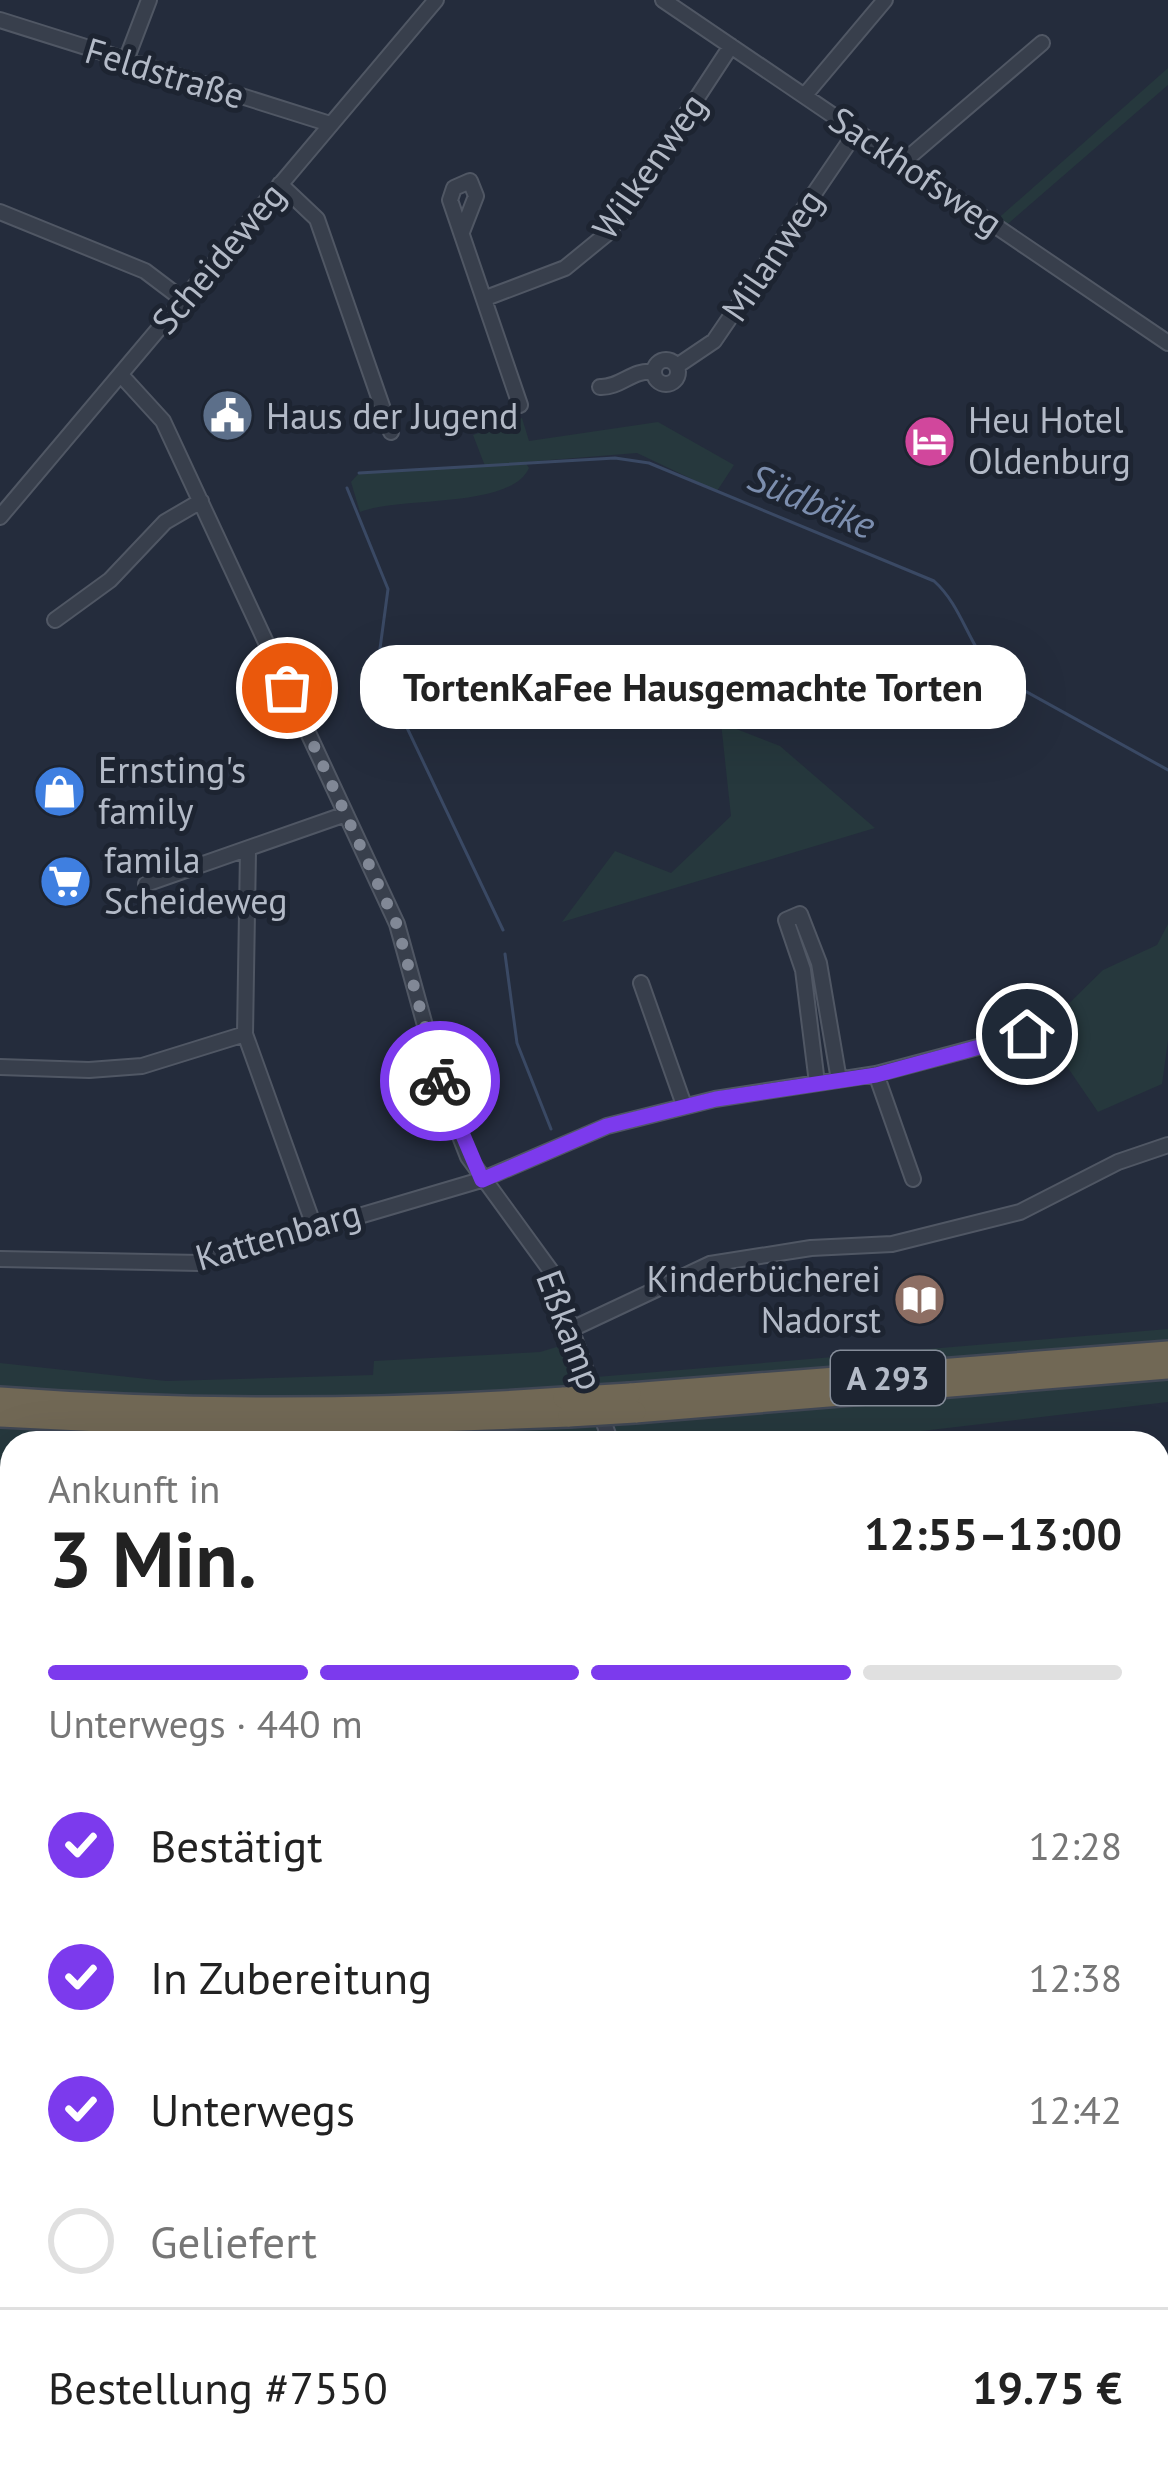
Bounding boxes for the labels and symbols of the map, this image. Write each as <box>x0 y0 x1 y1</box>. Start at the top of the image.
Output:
street label: Feldstraße <box>80 26 250 119</box>
street label: Wilkenweg <box>581 83 716 248</box>
street label: Sackhofsweg <box>821 95 1012 246</box>
street label: Scheideweg <box>141 172 295 343</box>
street label: Milanweg <box>710 180 833 330</box>
public building icon: Haus der Jugend <box>199 388 255 444</box>
place label: Haus der Jugend <box>266 392 518 439</box>
place label: Heu Hotel Oldenburg <box>968 396 1131 484</box>
hotel icon: Heu Hotel Oldenburg <box>901 413 957 469</box>
water label: Südbäke <box>741 451 884 550</box>
pin <box>236 637 338 739</box>
callout: TortenKaFee Hausgemachte Torten <box>359 646 1025 730</box>
place label: Ernsting's family <box>98 746 246 834</box>
shop icon: Ernsting's family <box>31 763 87 819</box>
place label: famila Scheideweg <box>104 836 288 924</box>
supermarket icon: famila Scheideweg <box>37 853 93 909</box>
pin <box>976 983 1078 1085</box>
courier <box>380 1021 500 1141</box>
street label: Kattenbarg <box>190 1189 366 1280</box>
place label: Kinderbücherei Nadorst <box>647 1255 881 1343</box>
street label: Eßkamp <box>526 1263 615 1396</box>
library icon: Kinderbücherei Nadorst <box>892 1272 948 1328</box>
road number: A 293 <box>831 1351 945 1405</box>

